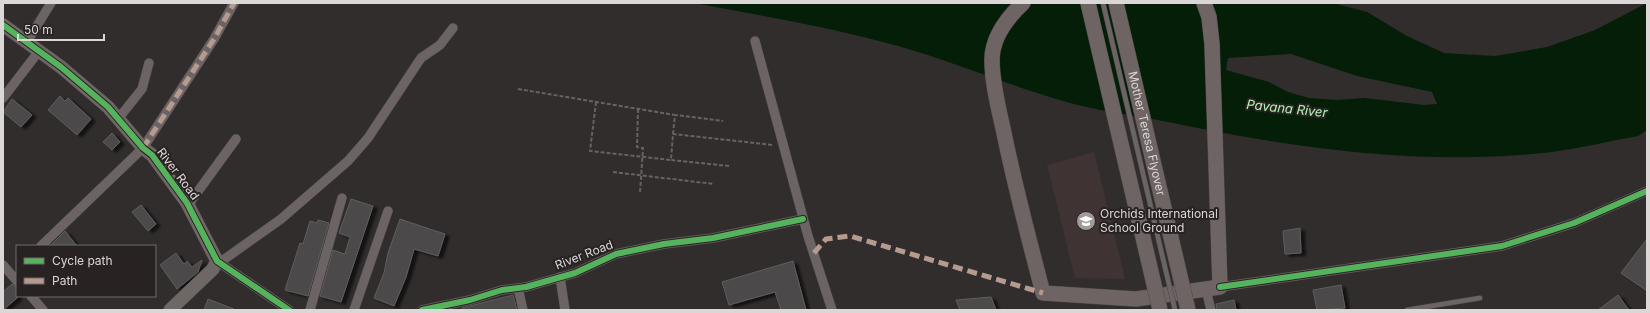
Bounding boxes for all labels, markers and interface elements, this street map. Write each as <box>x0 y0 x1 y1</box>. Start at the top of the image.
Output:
scale bar <box>18 16 104 42</box>
text: 50 m <box>24 22 53 37</box>
street label: Mother Teresa Flyover <box>1125 70 1169 197</box>
water label: Pavana River <box>1246 96 1329 120</box>
street label: River Road <box>154 145 203 203</box>
place label: Orchids International School Ground <box>1100 206 1218 235</box>
school or university icon: Orchids International School Ground <box>1075 210 1097 232</box>
street label: River Road <box>553 237 615 272</box>
legend <box>16 245 156 297</box>
text: Cycle path <box>52 253 113 268</box>
text: Path <box>52 273 77 288</box>

